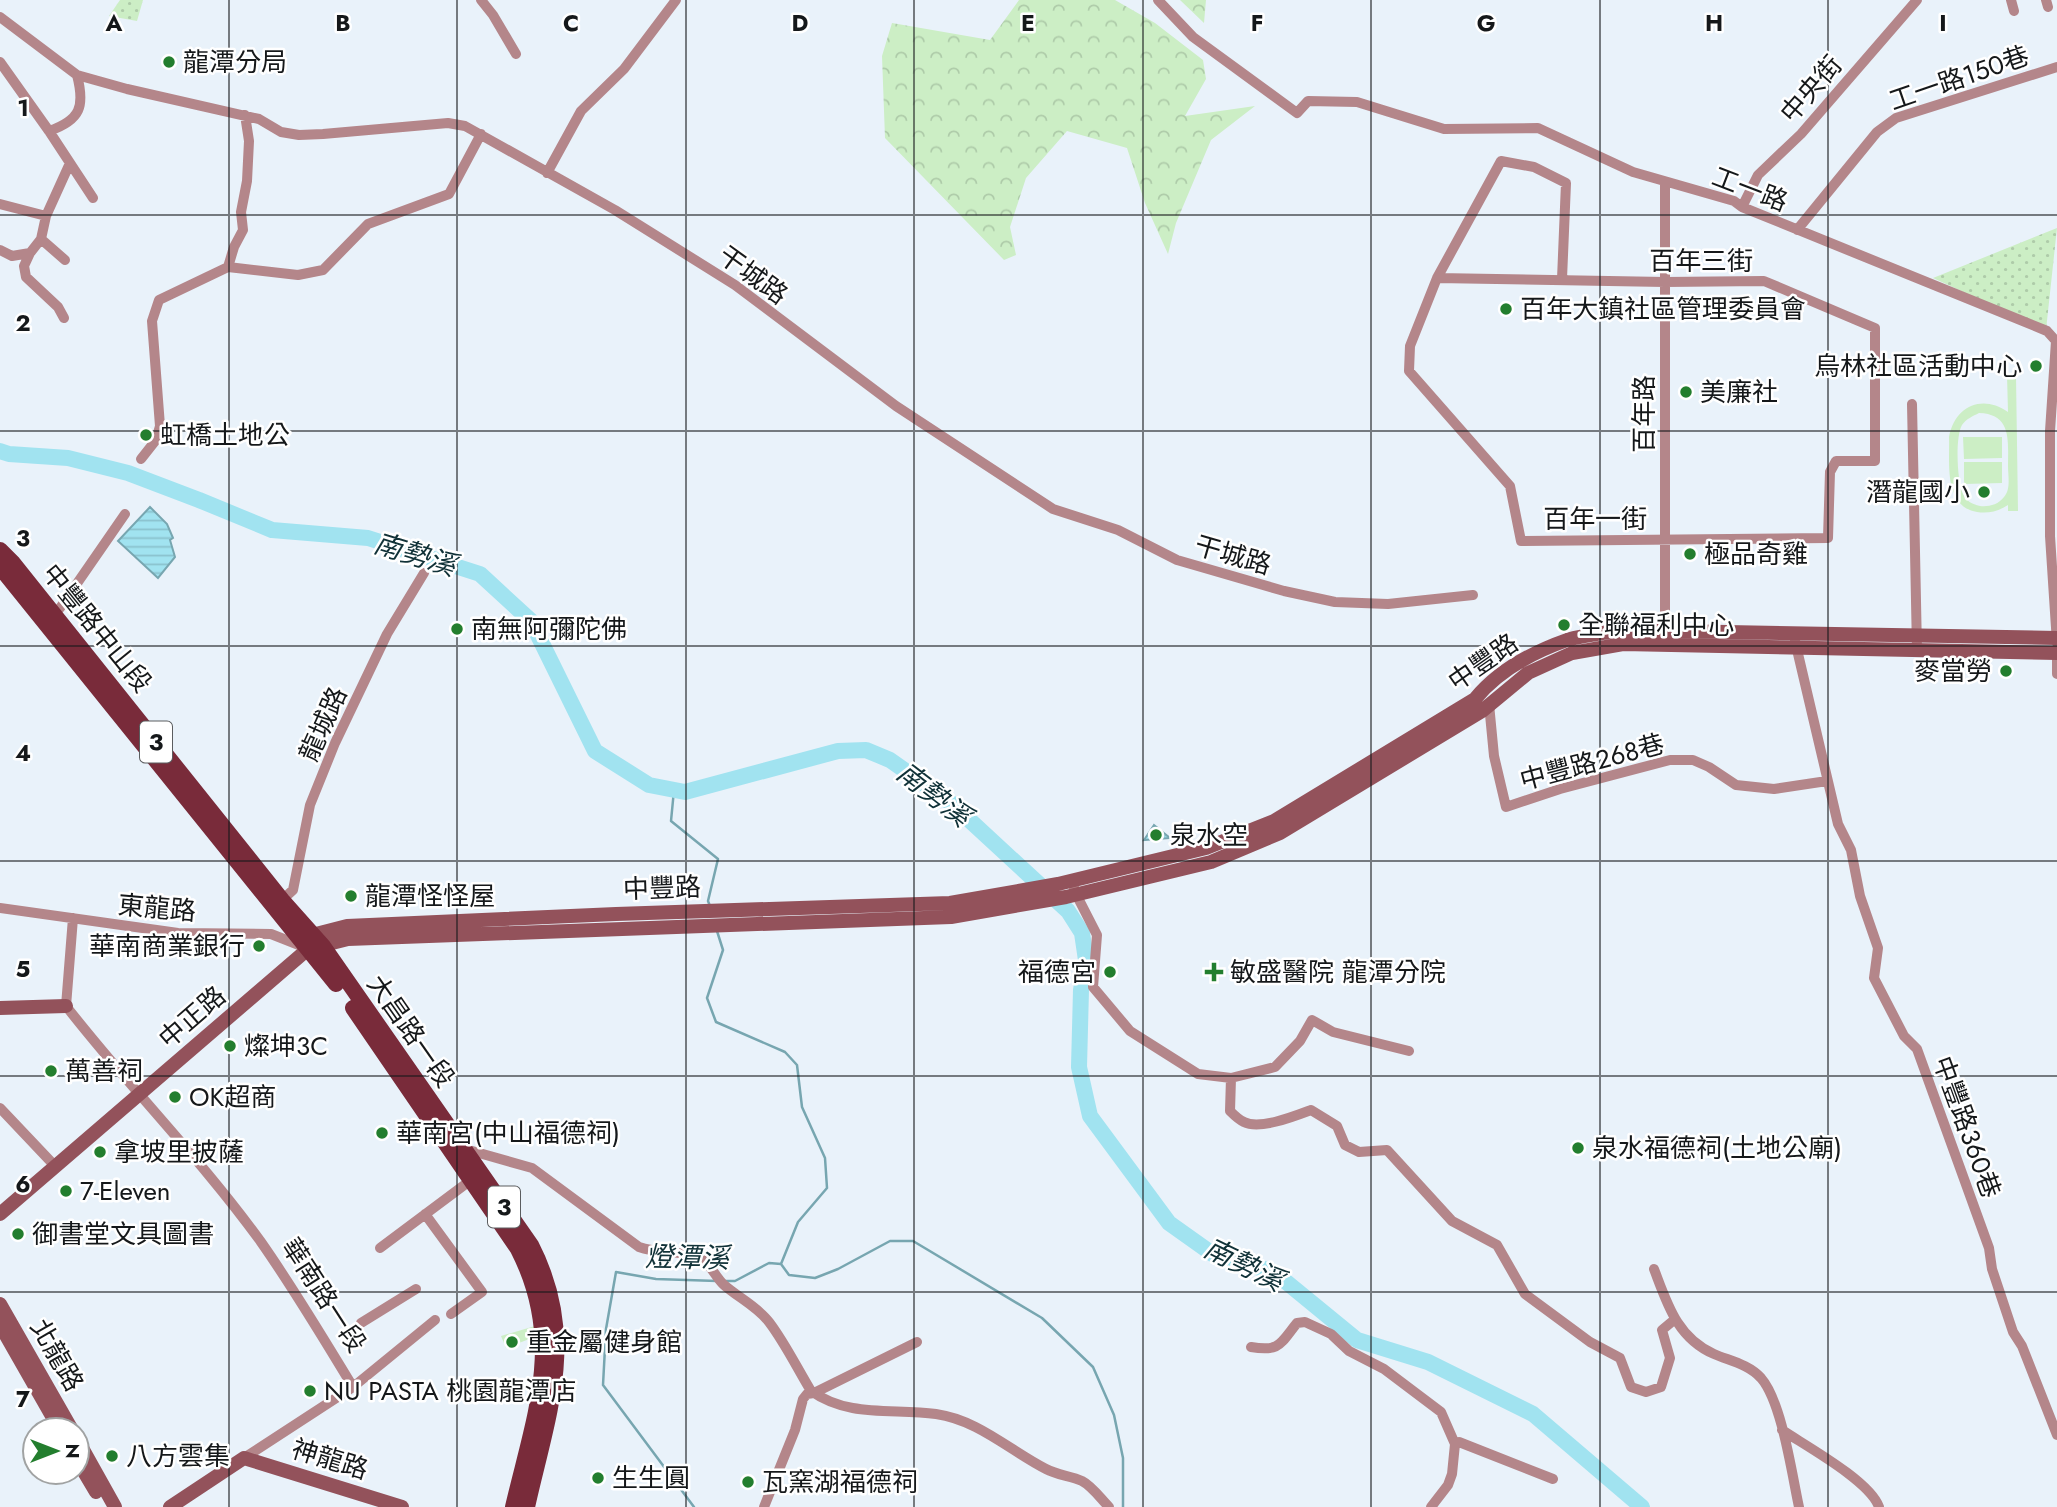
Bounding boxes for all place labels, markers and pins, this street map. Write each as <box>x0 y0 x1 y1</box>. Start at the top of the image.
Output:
place label: 龍潭分局 <box>183 43 287 81</box>
marker: 龍潭分局 <box>161 54 177 70</box>
place label: 百年大鎮社區管理委員會 <box>1520 290 1806 328</box>
marker: 百年大鎮社區管理委員會 <box>1498 301 1514 317</box>
place label: 烏林社區活動中心 <box>1814 347 2022 385</box>
marker: 烏林社區活動中心 <box>2028 358 2044 374</box>
place label: 美廉社 <box>1700 373 1778 411</box>
marker: 美廉社 <box>1678 384 1694 400</box>
place label: 虹橋土地公 <box>160 416 290 454</box>
marker: 虹橋土地公 <box>138 427 154 443</box>
place label: 潛龍國小 <box>1866 473 1970 511</box>
marker: 潛龍國小 <box>1976 484 1992 500</box>
place label: 極品奇雞 <box>1704 535 1808 573</box>
marker: 極品奇雞 <box>1682 546 1698 562</box>
place label: 全聯福利中心 <box>1578 606 1734 644</box>
place label: 南無阿彌陀佛 <box>471 610 627 648</box>
marker: 全聯福利中心 <box>1556 617 1572 633</box>
marker: 南無阿彌陀佛 <box>449 621 465 637</box>
place label: 麥當勞 <box>1914 652 1992 690</box>
marker: 麥當勞 <box>1998 663 2014 679</box>
place label: 泉水空 <box>1170 816 1248 854</box>
marker: 泉水空 <box>1148 827 1164 843</box>
place label: 龍潭怪怪屋 <box>365 877 495 915</box>
marker: 龍潭怪怪屋 <box>343 888 359 904</box>
place label: 華南商業銀行 <box>89 927 245 965</box>
marker: 華南商業銀行 <box>251 938 267 954</box>
place label: 福德宮 <box>1018 953 1096 991</box>
place label: 敏盛醫院 龍潭分院 <box>1230 953 1446 991</box>
marker: 敏盛醫院 龍潭分院 <box>1204 962 1224 982</box>
marker: 福德宮 <box>1102 964 1118 980</box>
place label: 燦坤3C <box>244 1027 328 1065</box>
marker: 燦坤3C <box>222 1038 238 1054</box>
place label: 萬善祠 <box>65 1052 143 1090</box>
marker: 萬善祠 <box>43 1063 59 1079</box>
place label: OK超商 <box>189 1078 276 1116</box>
marker: OK超商 <box>167 1089 183 1105</box>
place label: 華南宮(中山福德祠) <box>396 1114 620 1152</box>
marker: 華南宮(中山福德祠) <box>374 1125 390 1141</box>
place label: 泉水福德祠(土地公廟) <box>1592 1129 1842 1167</box>
place label: 拿坡里披薩 <box>114 1133 244 1171</box>
marker: 泉水福德祠(土地公廟) <box>1570 1140 1586 1156</box>
marker: 拿坡里披薩 <box>92 1144 108 1160</box>
place label: 7-Eleven <box>80 1172 170 1210</box>
marker: 7-Eleven <box>58 1183 74 1199</box>
place label: 御書堂文具圖書 <box>32 1215 214 1253</box>
marker: 御書堂文具圖書 <box>10 1226 26 1242</box>
place label: 重金屬健身館 <box>526 1323 682 1361</box>
marker: 重金屬健身館 <box>504 1334 520 1350</box>
place label: NU PASTA 桃園龍潭店 <box>324 1372 577 1410</box>
marker: NU PASTA 桃園龍潭店 <box>302 1383 318 1399</box>
place label: 八方雲集 <box>126 1437 230 1475</box>
marker: 八方雲集 <box>104 1448 120 1464</box>
place label: 生生圓 <box>612 1459 690 1497</box>
place label: 瓦窯湖福德祠 <box>762 1463 918 1501</box>
marker: 生生圓 <box>590 1470 606 1486</box>
marker: 瓦窯湖福德祠 <box>740 1474 756 1490</box>

